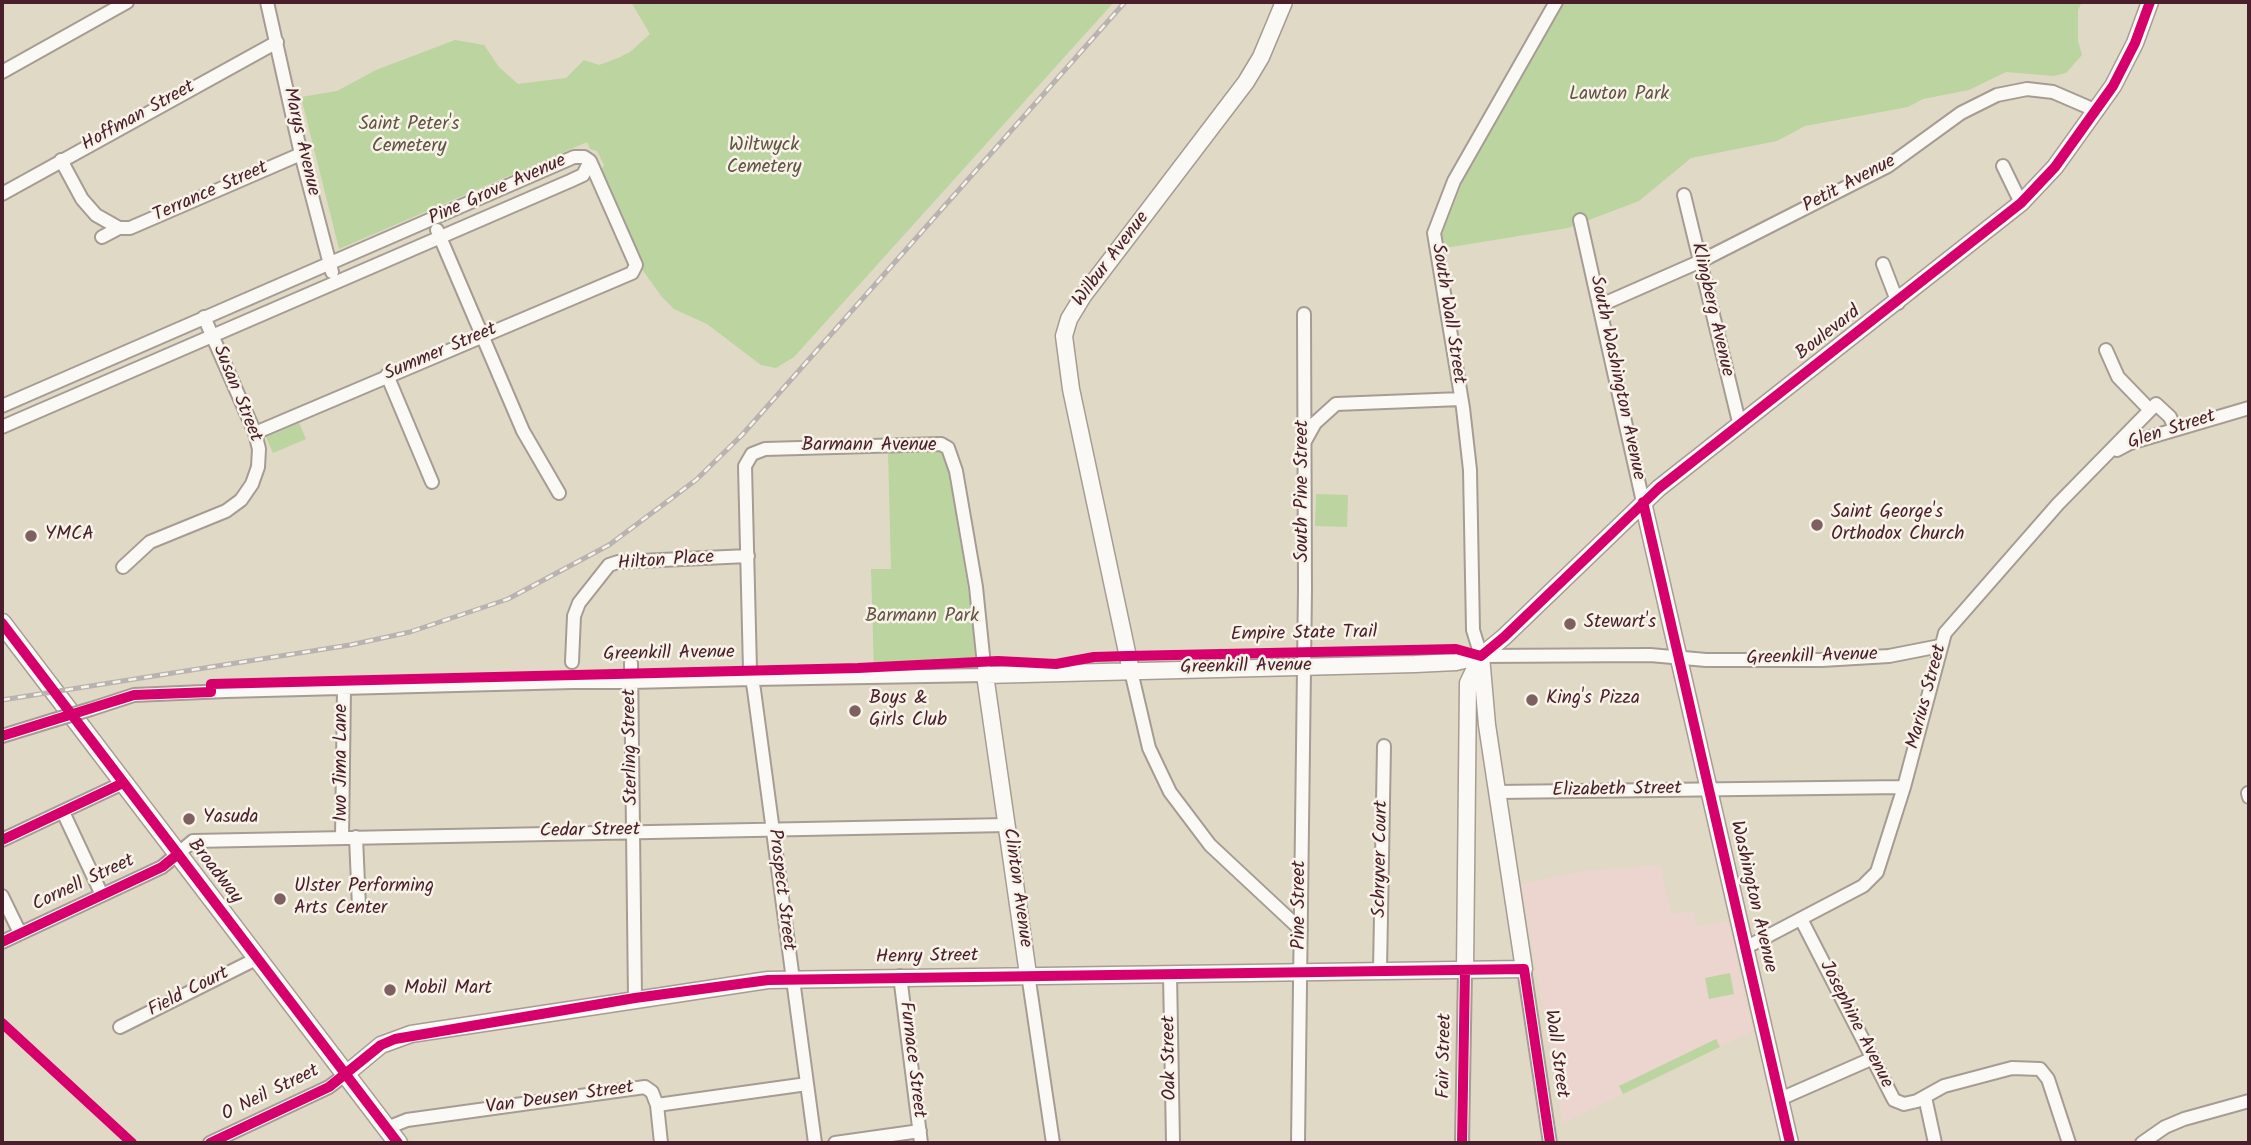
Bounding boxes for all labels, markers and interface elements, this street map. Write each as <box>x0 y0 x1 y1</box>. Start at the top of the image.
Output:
street label: Hoffman Street <box>79 77 199 157</box>
street label: Marys Avenue <box>276 85 324 199</box>
park label: Lawton Park <box>1569 85 1669 107</box>
park label: Saint Peter's Cemetery <box>359 115 459 159</box>
park label: Wiltwyck Cemetery <box>727 136 801 180</box>
street label: Pine Grove Avenue <box>426 151 570 231</box>
street label: Petit Avenue <box>1800 151 1900 219</box>
street label: Terrance Street <box>150 158 272 228</box>
street label: Wilbur Avenue <box>1069 208 1155 312</box>
street label: Klingberg Avenue <box>1684 241 1738 379</box>
street label: South Wall Street <box>1425 242 1469 386</box>
street label: South Washington Avenue <box>1583 274 1649 482</box>
street label: Boulevard <box>1792 302 1866 366</box>
street label: Summer Street <box>381 319 501 387</box>
street label: Susan Street <box>206 342 266 446</box>
street label: Glen Street <box>2125 406 2219 456</box>
street label: South Pine Street <box>1293 420 1315 562</box>
street label: Barmann Avenue <box>801 436 937 458</box>
place label: Saint George's Orthodox Church <box>1831 503 1965 547</box>
marker: Saint George's Orthodox Church <box>1809 517 1825 533</box>
place label: YMCA <box>45 525 94 547</box>
marker: YMCA <box>23 528 39 544</box>
street label: Hilton Place <box>617 547 715 577</box>
park label: Barmann Park <box>865 607 979 629</box>
place label: Stewart's <box>1584 613 1656 635</box>
marker: Stewart's <box>1562 616 1578 632</box>
street label: Empire State Trail <box>1230 622 1378 648</box>
street label: Greenkill Avenue <box>603 642 735 668</box>
street label: Marius Street <box>1903 642 1953 752</box>
street label: Greenkill Avenue <box>1746 644 1878 672</box>
street label: Greenkill Avenue <box>1180 655 1312 681</box>
street label: Sterling Street <box>620 689 644 805</box>
place label: Boys & Girls Club <box>869 689 947 733</box>
place label: King's Pizza <box>1546 689 1640 711</box>
marker: King's Pizza <box>1524 692 1540 708</box>
marker: Boys & Girls Club <box>847 703 863 719</box>
street label: Iwo Jima Lane <box>332 704 354 822</box>
street label: Elizabeth Street <box>1552 778 1682 804</box>
street label: Schryver Court <box>1370 800 1394 918</box>
place label: Yasuda <box>203 808 258 830</box>
marker: Yasuda <box>181 811 197 827</box>
street label: Washington Avenue <box>1723 819 1781 975</box>
street label: Cedar Street <box>540 820 640 844</box>
street label: Clinton Avenue <box>996 827 1036 949</box>
street label: Prospect Street <box>761 828 799 952</box>
street label: Broadway <box>182 835 246 909</box>
street label: Cornell Street <box>29 850 139 918</box>
street label: Pine Street <box>1290 860 1312 950</box>
place label: Ulster Performing Arts Center <box>294 877 434 921</box>
marker: Ulster Performing Arts Center <box>272 891 288 907</box>
street label: Henry Street <box>876 946 978 970</box>
street label: Josephine Avenue <box>1813 957 1897 1093</box>
street label: Field Court <box>145 963 233 1023</box>
place label: Mobil Mart <box>404 979 492 1001</box>
marker: Mobil Mart <box>382 982 398 998</box>
street label: Furnace Street <box>893 1000 929 1120</box>
street label: Wall Street <box>1538 1008 1572 1100</box>
street label: Fair Street <box>1434 1013 1458 1099</box>
street label: Oak Street <box>1159 1015 1183 1101</box>
street label: O Neil Street <box>219 1061 323 1127</box>
street label: Van Deusen Street <box>484 1077 636 1121</box>

